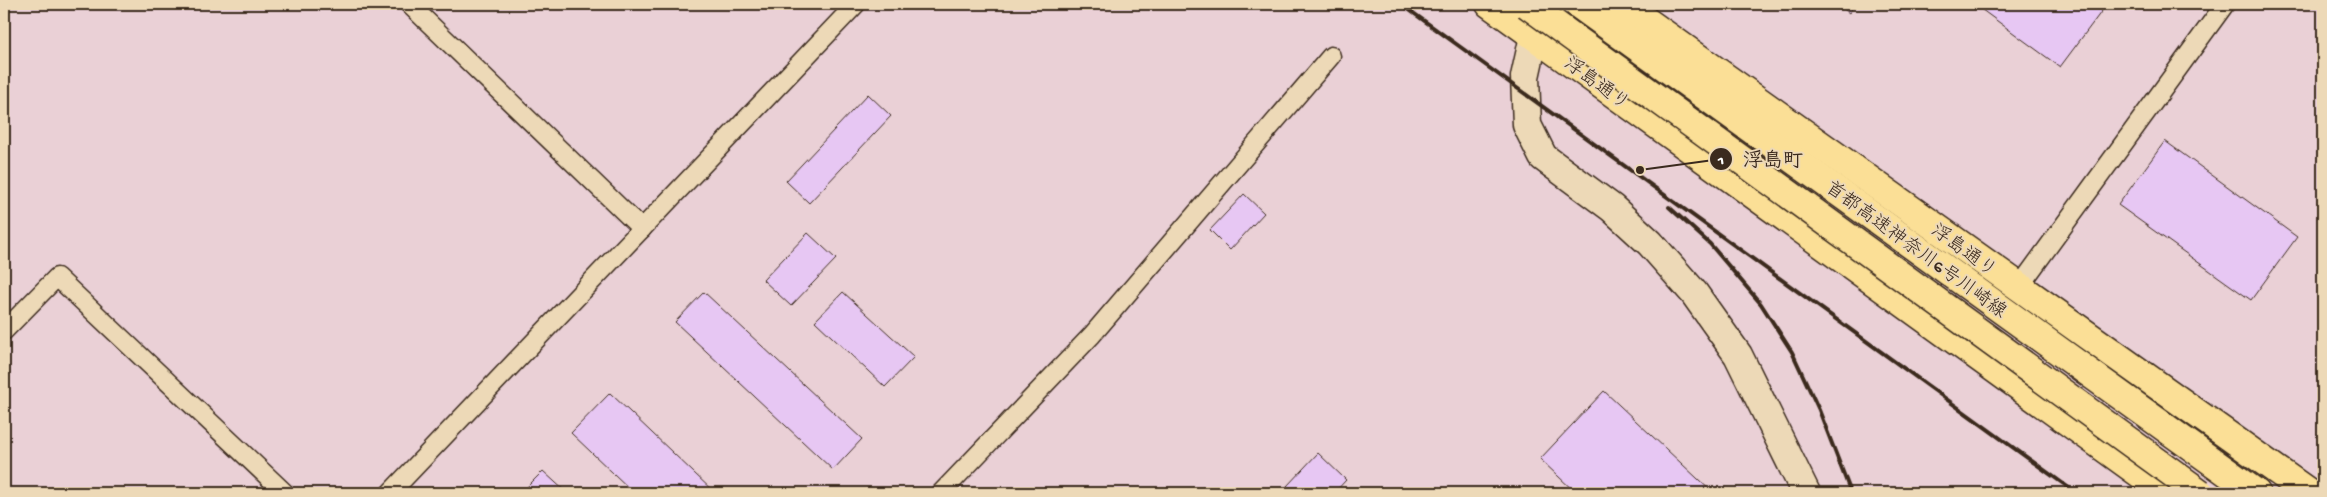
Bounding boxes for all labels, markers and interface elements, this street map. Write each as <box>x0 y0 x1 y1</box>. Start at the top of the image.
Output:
street label: 浮島通り <box>1558 52 1634 116</box>
callout: 浮島町 <box>1708 141 1813 176</box>
text: 浮島町 <box>1743 149 1803 174</box>
text: 1 <box>1717 152 1724 170</box>
street label: 首都高速神奈川6号川崎線 <box>1820 176 2011 324</box>
street label: 浮島通り <box>1925 219 2001 283</box>

